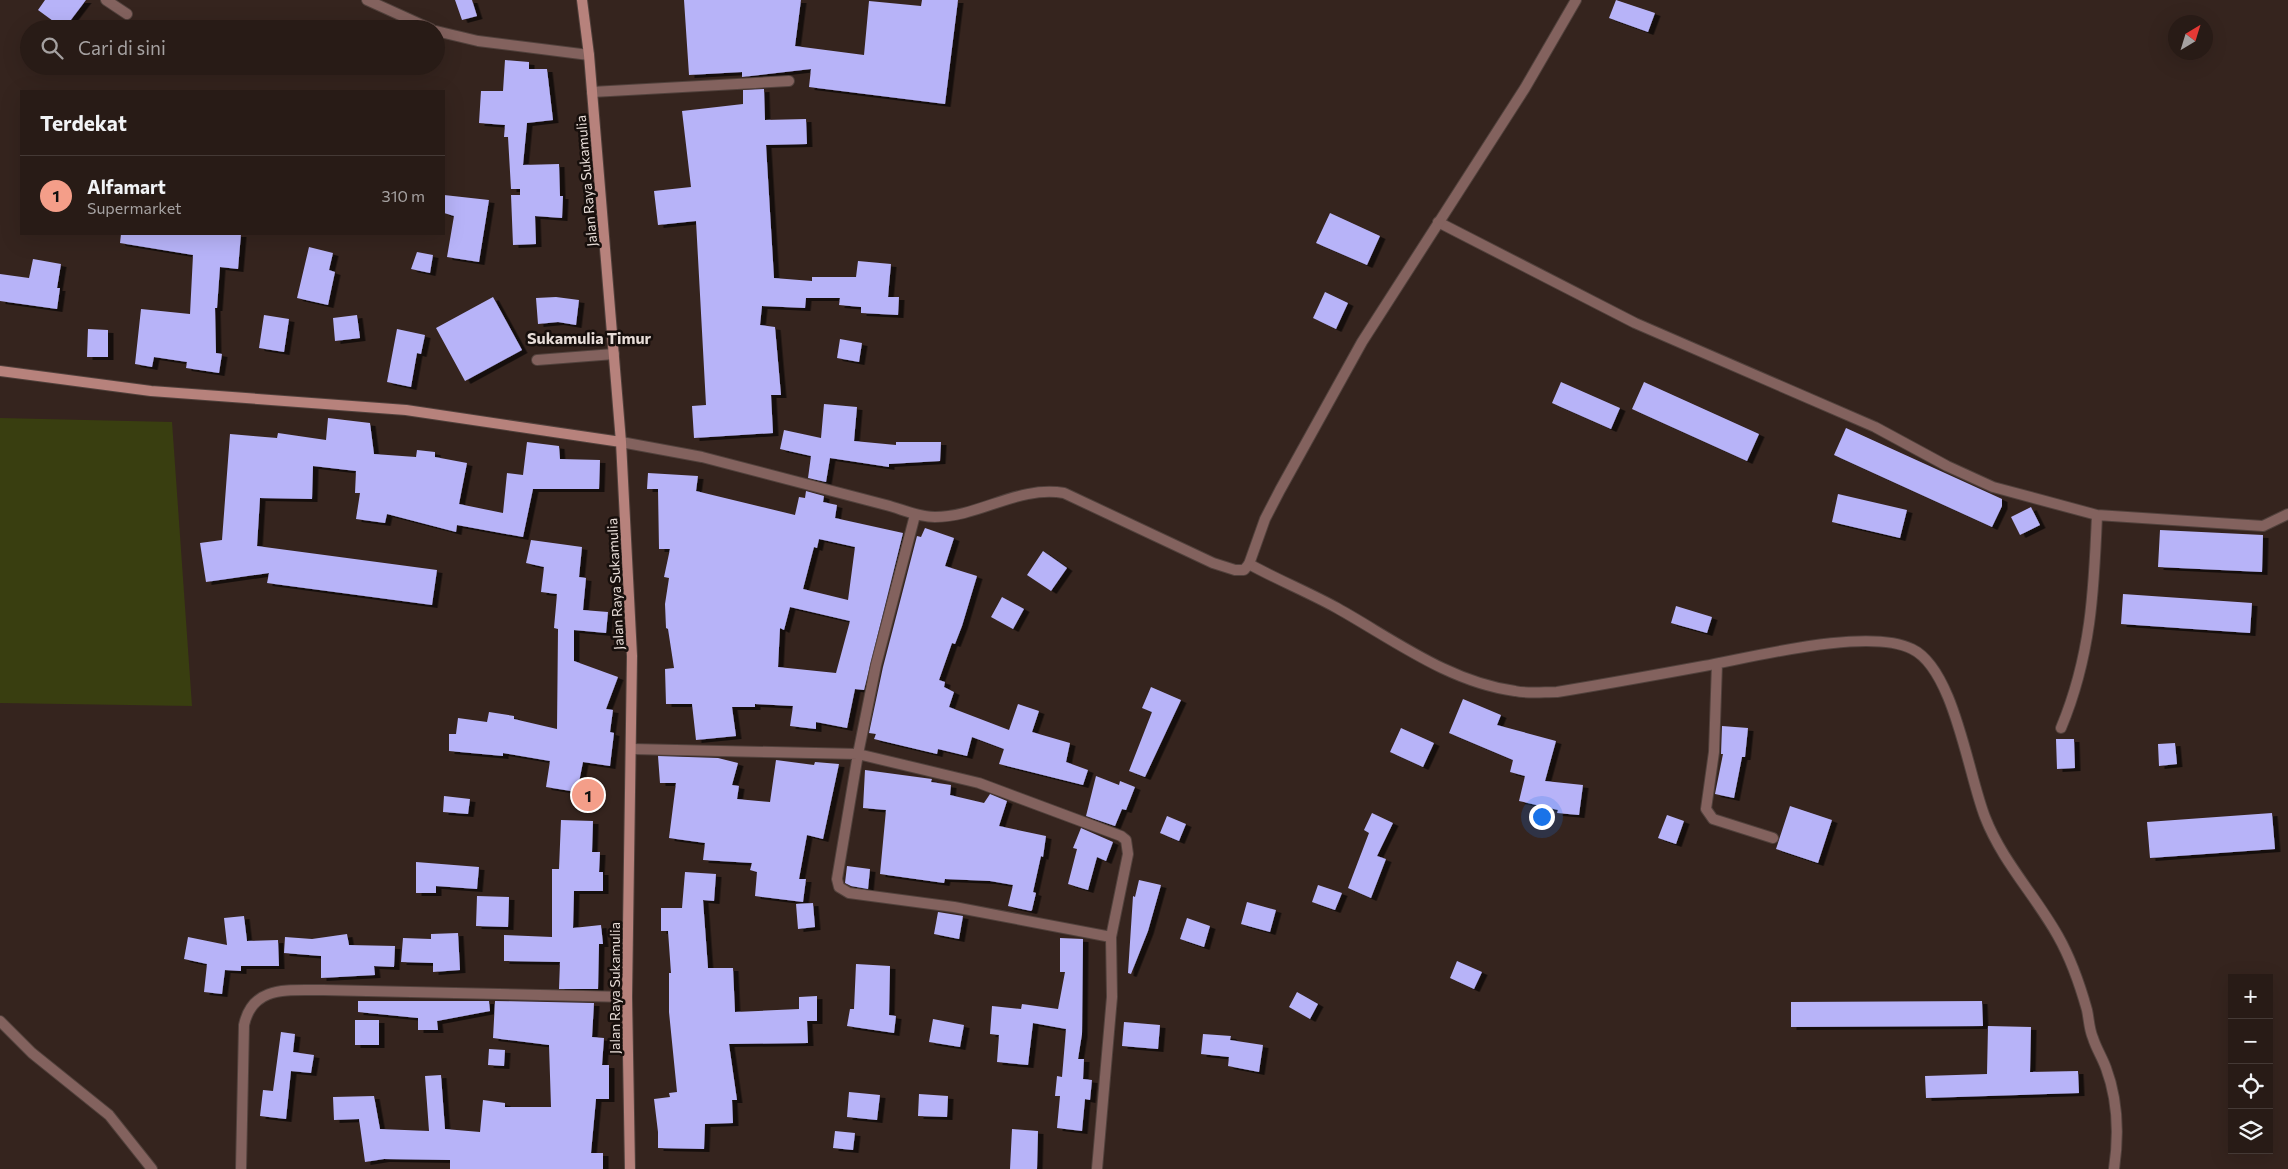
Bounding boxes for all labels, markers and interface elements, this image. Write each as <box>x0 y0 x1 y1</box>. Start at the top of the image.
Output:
north arrow <box>2168 15 2213 60</box>
search box <box>20 20 445 75</box>
icon: search <box>38 34 66 62</box>
text: Cari di sini <box>78 36 166 59</box>
text: Terdekat <box>40 110 127 135</box>
street label: Jalan Raya Sukamulia <box>572 114 600 248</box>
text: Alfamart <box>87 175 166 198</box>
text: 1 <box>52 186 60 205</box>
text: 310 m <box>382 186 425 205</box>
text: Supermarket <box>87 198 182 217</box>
district label: Sukamulia Timur <box>527 328 652 347</box>
street label: Jalan Raya Sukamulia <box>603 518 627 650</box>
pin: 1 <box>572 776 604 814</box>
your location <box>1529 804 1555 830</box>
street label: Jalan Raya Sukamulia <box>606 922 623 1054</box>
map controls <box>2228 974 2273 1154</box>
button: + <box>2228 974 2273 1019</box>
button: − <box>2228 1019 2273 1064</box>
button: locate <box>2228 1064 2273 1109</box>
button: layers <box>2228 1109 2273 1154</box>

